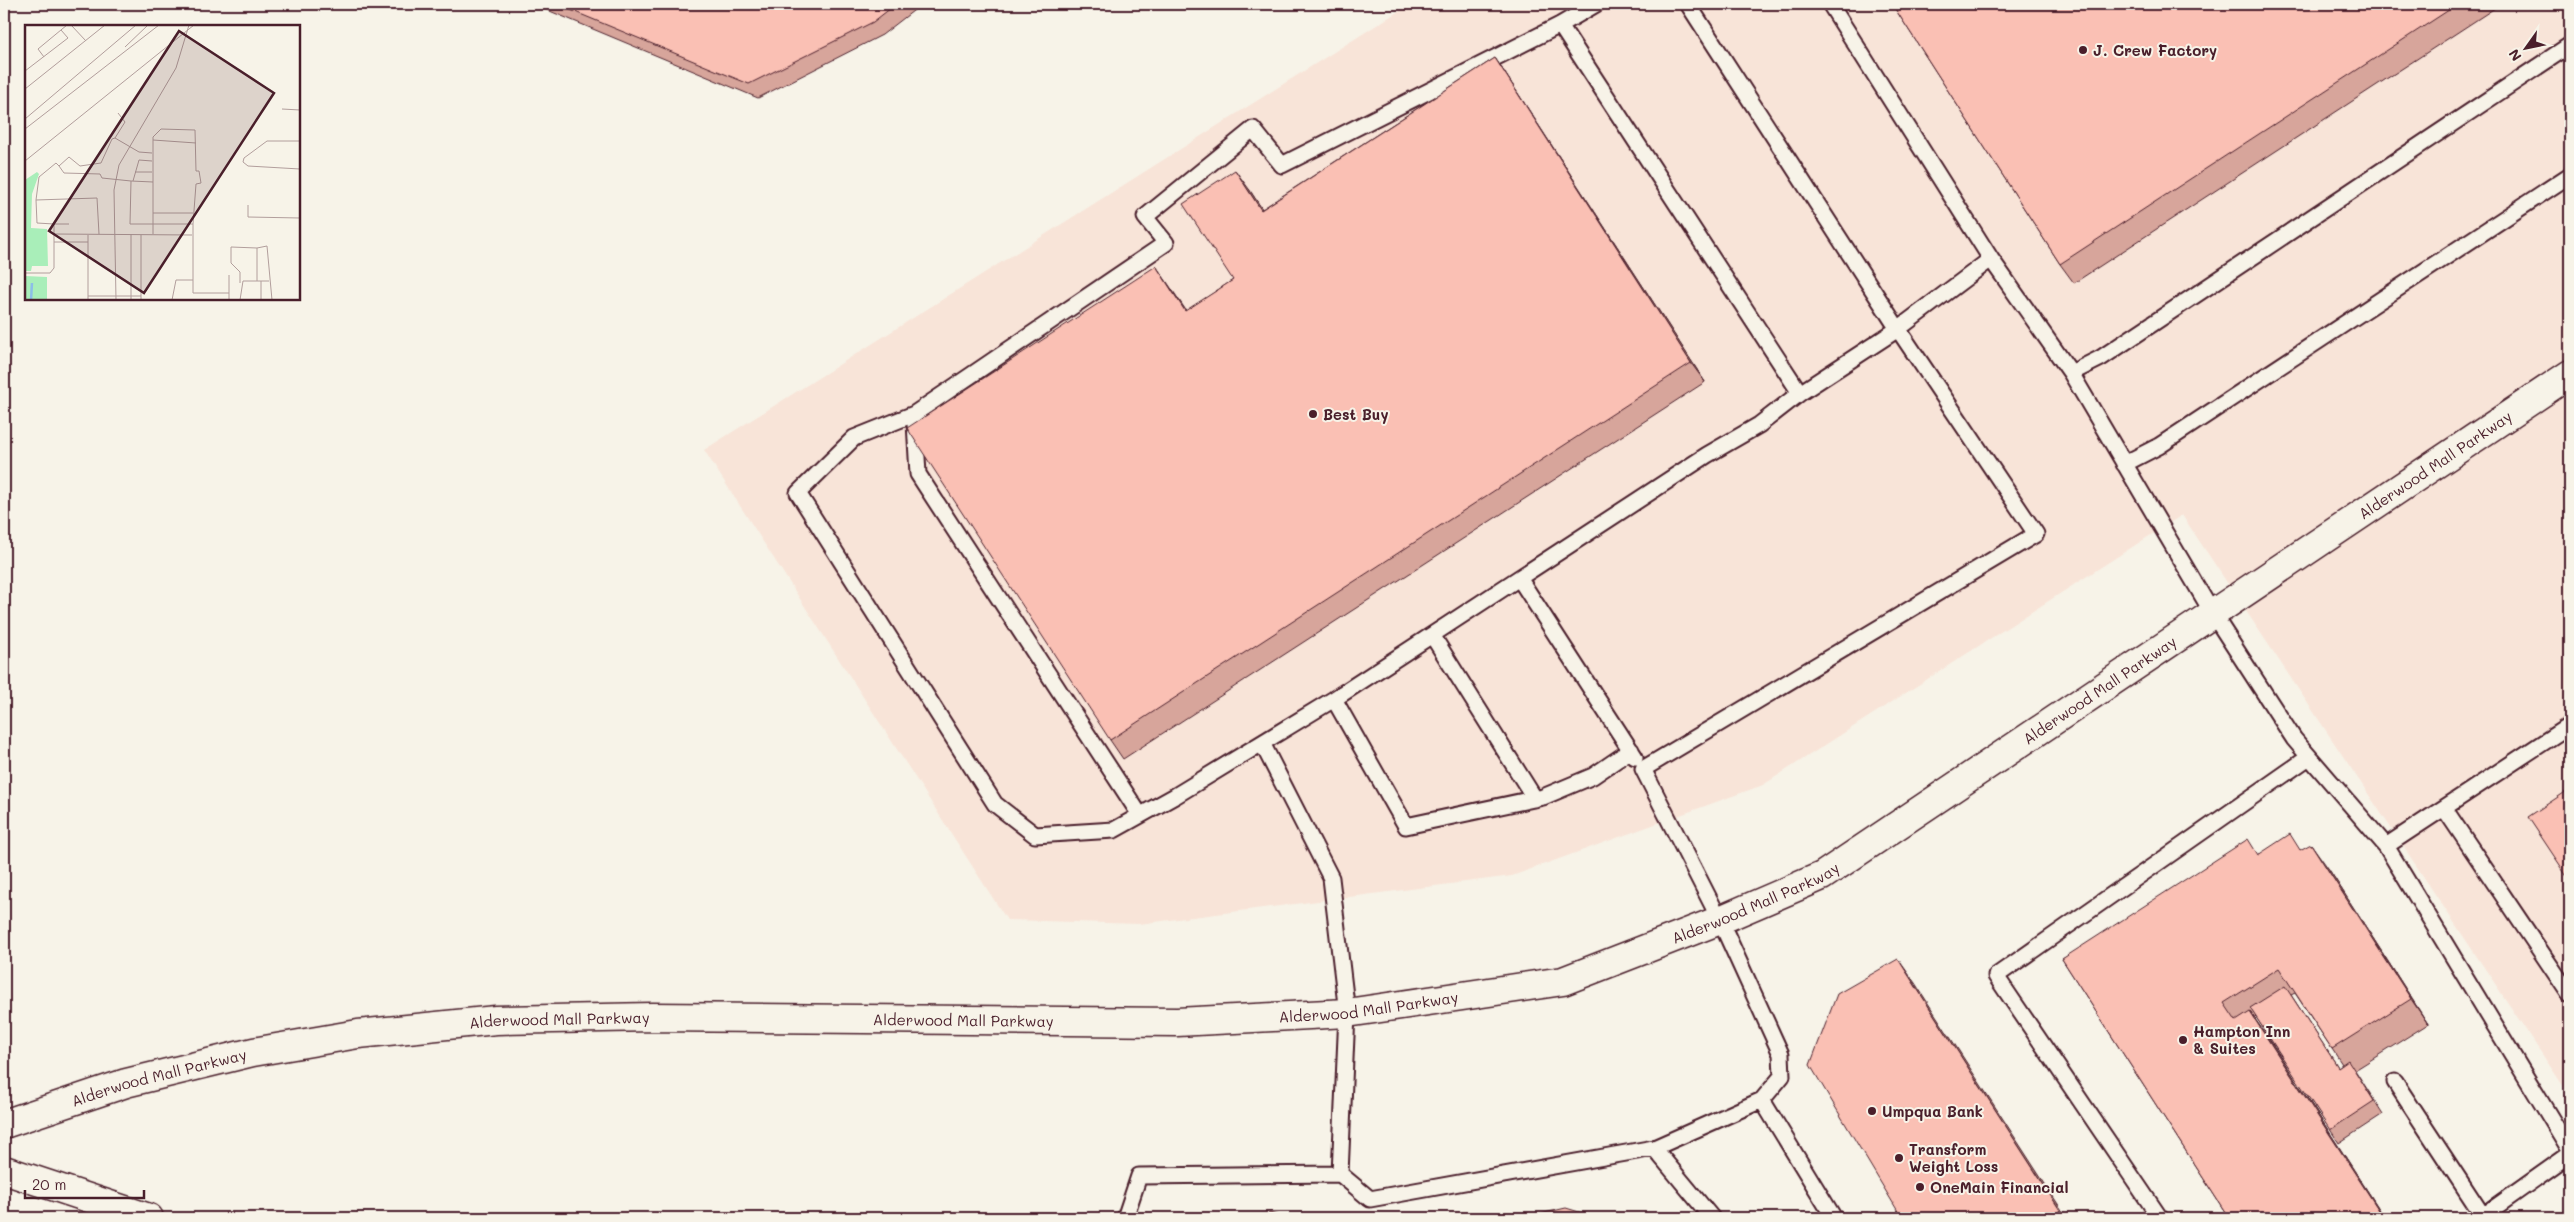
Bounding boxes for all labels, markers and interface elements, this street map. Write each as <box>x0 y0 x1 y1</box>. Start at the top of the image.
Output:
north arrow <box>2502 22 2552 72</box>
inset map <box>25 25 300 300</box>
place label: J. Crew Factory <box>2093 40 2217 60</box>
marker: J. Crew Factory <box>2077 44 2089 56</box>
text: N <box>2504 46 2526 65</box>
place label: Best Buy <box>1323 404 1389 424</box>
street label: Alderwood Mall Parkway <box>2354 406 2516 523</box>
marker: Best Buy <box>1307 408 1319 420</box>
street label: Alderwood Mall Parkway <box>2019 631 2180 748</box>
street label: Alderwood Mall Parkway <box>1669 857 1843 948</box>
street label: Alderwood Mall Parkway <box>1278 987 1460 1027</box>
street label: Alderwood Mall Parkway <box>468 1007 650 1033</box>
street label: Alderwood Mall Parkway <box>873 1009 1054 1031</box>
place label: Hampton Inn & Suites <box>2193 1021 2290 1058</box>
marker: Hampton Inn & Suites <box>2177 1034 2189 1046</box>
street label: Alderwood Mall Parkway <box>69 1044 249 1111</box>
place label: Umpqua Bank <box>1882 1101 1983 1121</box>
marker: Umpqua Bank <box>1866 1105 1878 1117</box>
place label: Transform Weight Loss <box>1909 1139 1998 1176</box>
marker: Transform Weight Loss <box>1893 1152 1905 1164</box>
scale bar <box>25 1167 144 1199</box>
text: 20 m <box>32 1174 66 1194</box>
place label: OneMain Financial <box>1930 1177 2069 1197</box>
marker: OneMain Financial <box>1914 1181 1926 1193</box>

